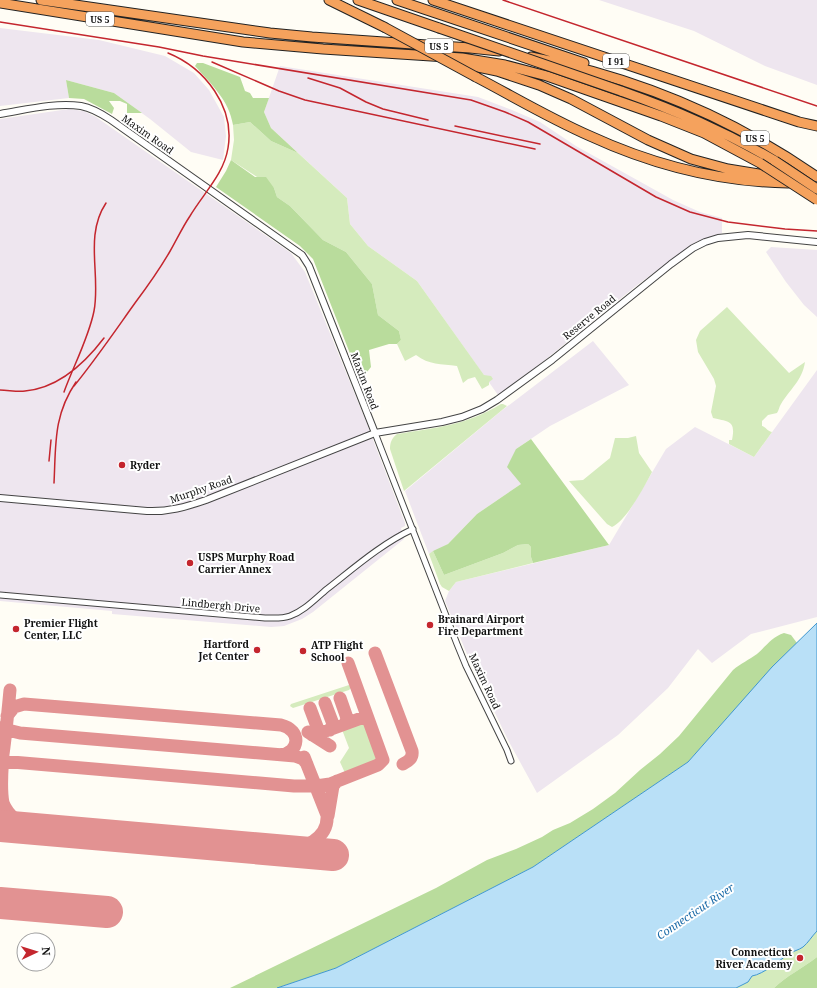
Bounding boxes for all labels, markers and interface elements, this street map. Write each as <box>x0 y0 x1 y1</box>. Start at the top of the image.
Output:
road number: US 5 <box>86 12 114 26</box>
road number: US 5 <box>425 39 453 53</box>
road number: I 91 <box>603 54 629 68</box>
street label: Maxim Road <box>119 111 177 157</box>
road number: US 5 <box>741 131 769 145</box>
street label: Reserve Road <box>560 291 618 343</box>
street label: Maxim Road <box>348 350 382 412</box>
place label: Ryder <box>130 458 161 472</box>
marker: Ryder <box>117 460 127 470</box>
street label: Murphy Road <box>168 472 234 506</box>
place label: USPS Murphy Road Carrier Annex <box>198 550 295 576</box>
marker: USPS Murphy Road Carrier Annex <box>185 558 195 568</box>
street label: Lindbergh Drive <box>181 595 261 615</box>
place label: Brainard Airport Fire Department <box>438 612 524 638</box>
place label: Premier Flight Center, LLC <box>24 616 98 642</box>
marker: Brainard Airport Fire Department <box>425 620 435 630</box>
marker: Premier Flight Center, LLC <box>11 624 21 634</box>
place label: Hartford Jet Center <box>198 637 250 663</box>
place label: ATP Flight School <box>311 638 363 664</box>
marker: Hartford Jet Center <box>252 645 262 655</box>
marker: ATP Flight School <box>298 646 308 656</box>
street label: Maxim Road <box>466 651 504 711</box>
water label: Connecticut River <box>653 879 737 943</box>
north arrow <box>16 932 56 972</box>
place label: Connecticut River Academy <box>715 945 792 971</box>
text: N <box>39 946 54 956</box>
marker: Connecticut River Academy <box>795 953 805 963</box>

